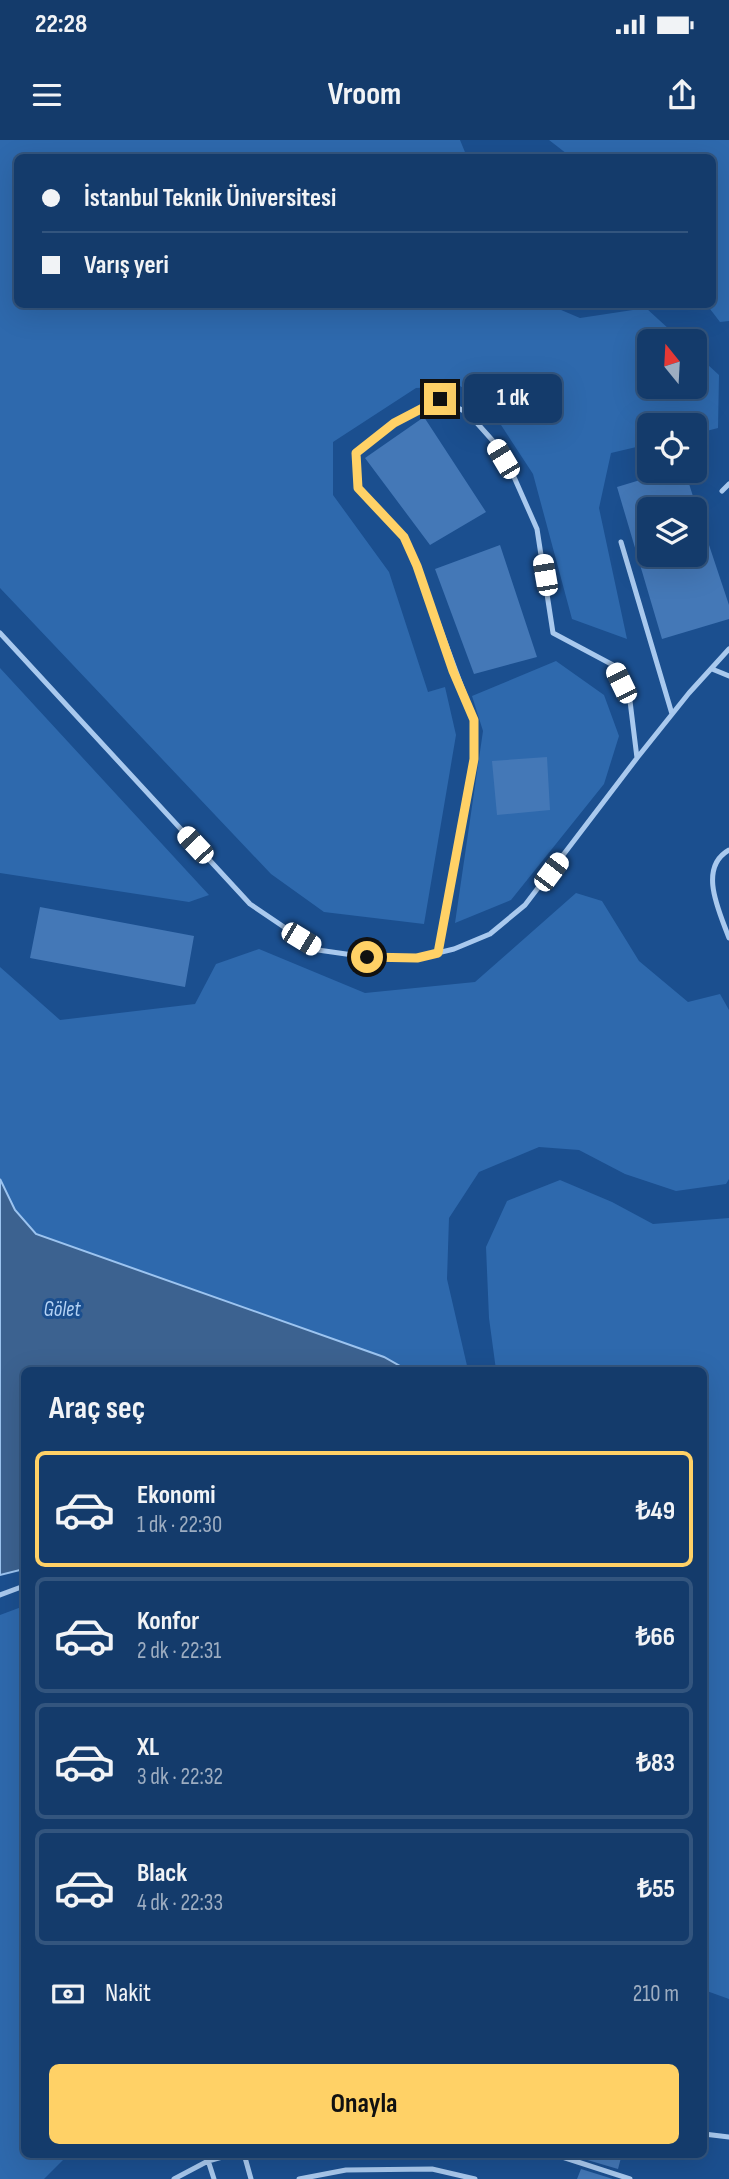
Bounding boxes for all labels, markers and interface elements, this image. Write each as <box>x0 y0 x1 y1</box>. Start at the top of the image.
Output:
text: 22:28 <box>35 9 87 40</box>
text: Vroom <box>328 75 401 114</box>
icon: menu <box>28 76 66 114</box>
icon: share <box>663 76 701 114</box>
text: İstanbul Teknik Üniversitesi <box>84 183 336 214</box>
text: Varış yeri <box>84 250 169 281</box>
north arrow <box>637 329 707 399</box>
map controls <box>637 329 707 567</box>
callout: 1 dk <box>464 374 562 424</box>
route end <box>424 383 456 415</box>
text: 1 dk <box>497 384 529 412</box>
button: locate <box>637 413 707 483</box>
car <box>484 436 523 482</box>
button: layers <box>637 497 707 567</box>
car <box>532 552 559 598</box>
car <box>603 660 640 706</box>
car <box>173 822 218 868</box>
car <box>530 849 573 895</box>
car <box>278 919 325 959</box>
route start <box>351 941 383 973</box>
water label: Gölet <box>43 1297 81 1322</box>
text: Araç seç <box>49 1389 145 1428</box>
icon: car <box>53 1478 116 1541</box>
text: Ekonomi <box>137 1480 216 1511</box>
text: ₺49 <box>636 1496 675 1527</box>
text: 1 dk · 22:30 <box>137 1511 222 1539</box>
icon: car <box>53 1604 116 1667</box>
text: Konfor <box>137 1606 199 1637</box>
text: ₺66 <box>636 1622 675 1653</box>
text: 2 dk · 22:31 <box>137 1637 221 1665</box>
icon: car <box>53 1730 116 1793</box>
text: XL <box>137 1732 159 1763</box>
text: ₺83 <box>636 1748 675 1779</box>
text: 3 dk · 22:32 <box>137 1763 223 1791</box>
icon: car <box>53 1856 116 1919</box>
text: Black <box>137 1858 187 1889</box>
text: ₺55 <box>637 1874 675 1905</box>
text: 4 dk · 22:33 <box>137 1889 223 1917</box>
icon: cash <box>49 1975 87 2013</box>
text: Nakit <box>105 1978 151 2009</box>
text: 210 m <box>633 1980 679 2008</box>
button: Onayla <box>49 2064 679 2144</box>

